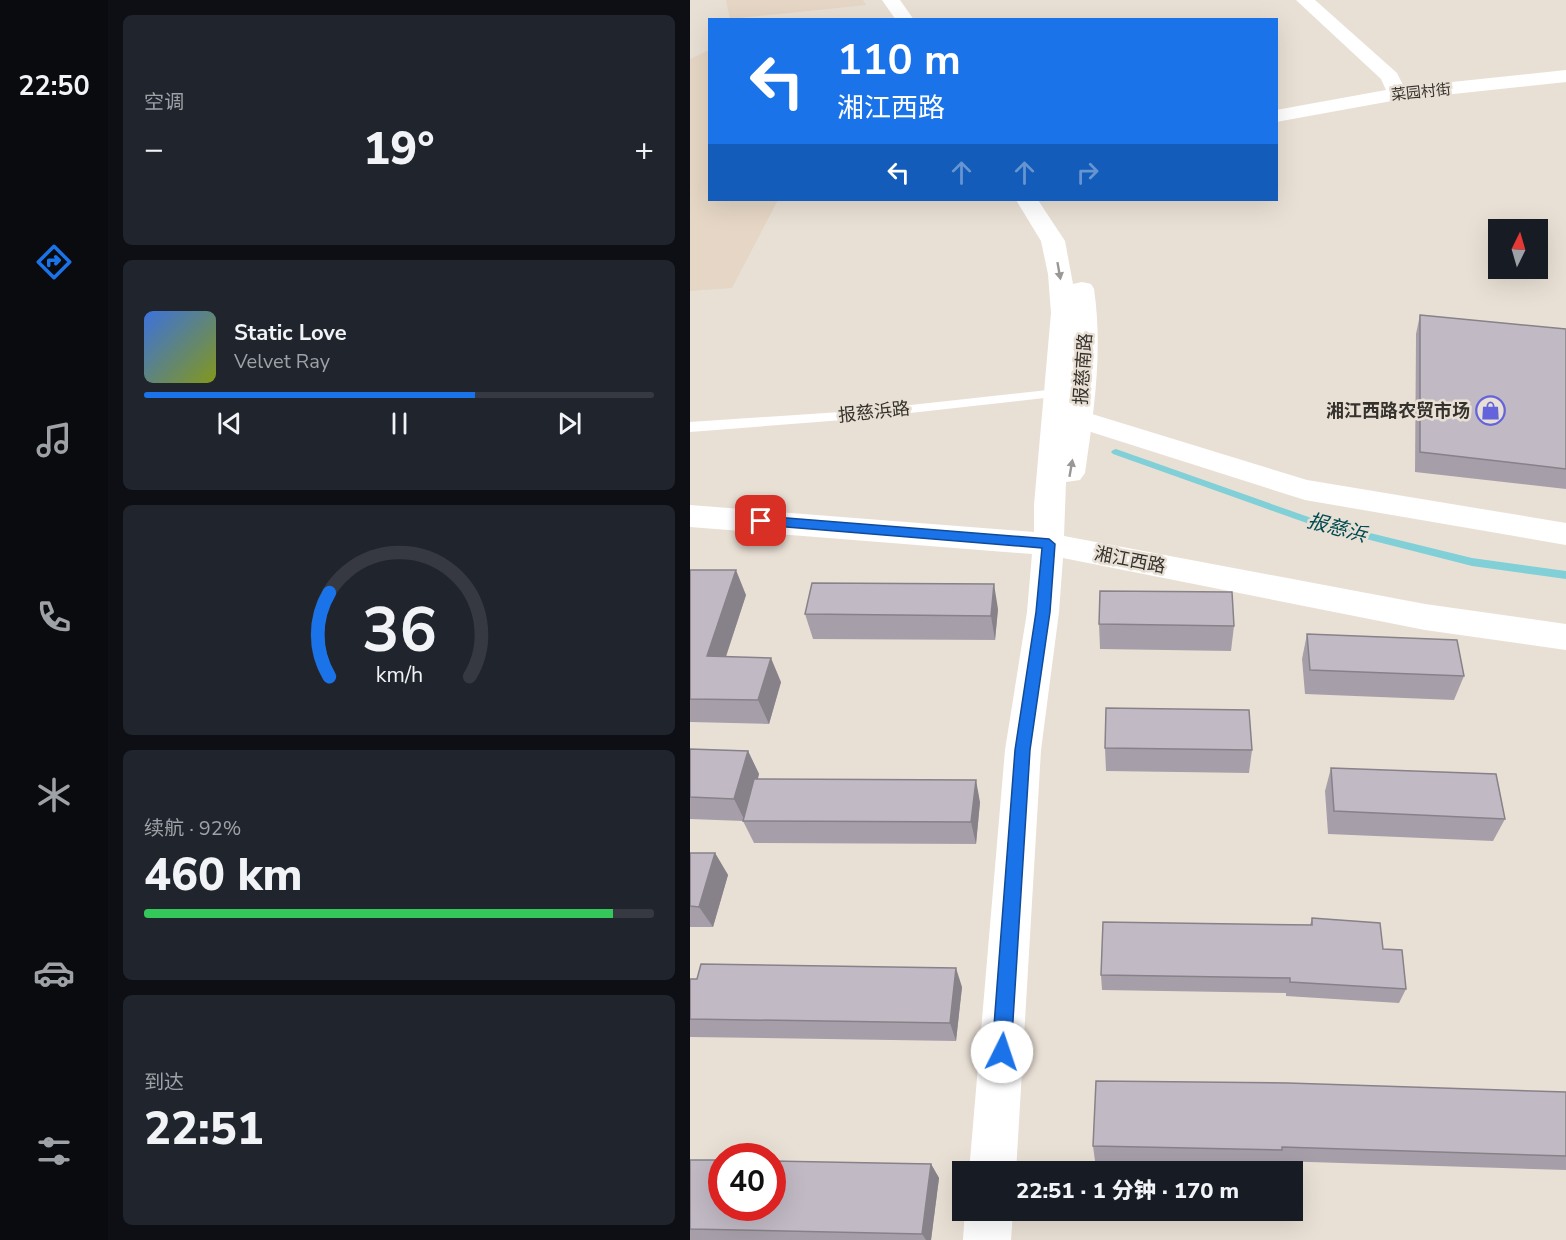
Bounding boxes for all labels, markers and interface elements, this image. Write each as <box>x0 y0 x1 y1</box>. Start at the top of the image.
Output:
text: 110 m <box>837 32 961 89</box>
icon: left <box>738 42 816 120</box>
text: 22:50 <box>18 68 90 105</box>
street label: 菜园村街 <box>1390 79 1452 105</box>
text: 空调 <box>144 89 184 116</box>
text: 湘江西路 <box>837 90 945 127</box>
text: 19° <box>363 119 435 180</box>
text: − <box>144 127 164 172</box>
text: + <box>634 127 654 172</box>
icon: left <box>882 156 915 189</box>
icon: ahead <box>945 156 978 189</box>
icon: ahead <box>1008 156 1041 189</box>
icon: right <box>1071 156 1104 189</box>
north arrow <box>1488 219 1548 279</box>
map controls <box>1488 219 1548 279</box>
icon: directions <box>33 241 75 283</box>
one-way arrow <box>1055 261 1064 280</box>
text: Static Love <box>234 318 347 348</box>
street label: 报慈南路 <box>1069 332 1097 406</box>
text: Velvet Ray <box>234 348 330 375</box>
shop icon: 湘江西路农贸市场 <box>1475 395 1507 427</box>
street label: 报慈浜路 <box>837 396 911 428</box>
place label: 湘江西路农贸市场 <box>1326 399 1470 423</box>
icon: previous <box>213 407 246 440</box>
icon: pause <box>383 407 416 440</box>
icon: next <box>553 407 586 440</box>
icon: music <box>33 419 75 461</box>
one-way arrow <box>1066 458 1075 477</box>
pin <box>735 495 786 546</box>
icon: arrive <box>744 504 777 537</box>
water label: 报慈浜 <box>1305 507 1371 549</box>
street label: 湘江西路 <box>1092 541 1168 579</box>
text: 36 <box>362 588 436 673</box>
icon: phone <box>33 596 75 638</box>
text: km/h <box>375 660 423 690</box>
icon: climate <box>33 774 75 816</box>
text: 续航 · 92% <box>144 815 241 842</box>
text: 460 km <box>144 845 303 906</box>
icon: car <box>33 952 75 994</box>
position arrow <box>970 1020 1034 1084</box>
text: 到达 <box>144 1069 184 1096</box>
text: 22:51 <box>144 1099 264 1160</box>
icon: filters <box>33 1130 75 1172</box>
speed limit sign: 40 <box>708 1143 786 1221</box>
text: 22:51 · 1 分钟 · 170 m <box>1016 1176 1239 1206</box>

